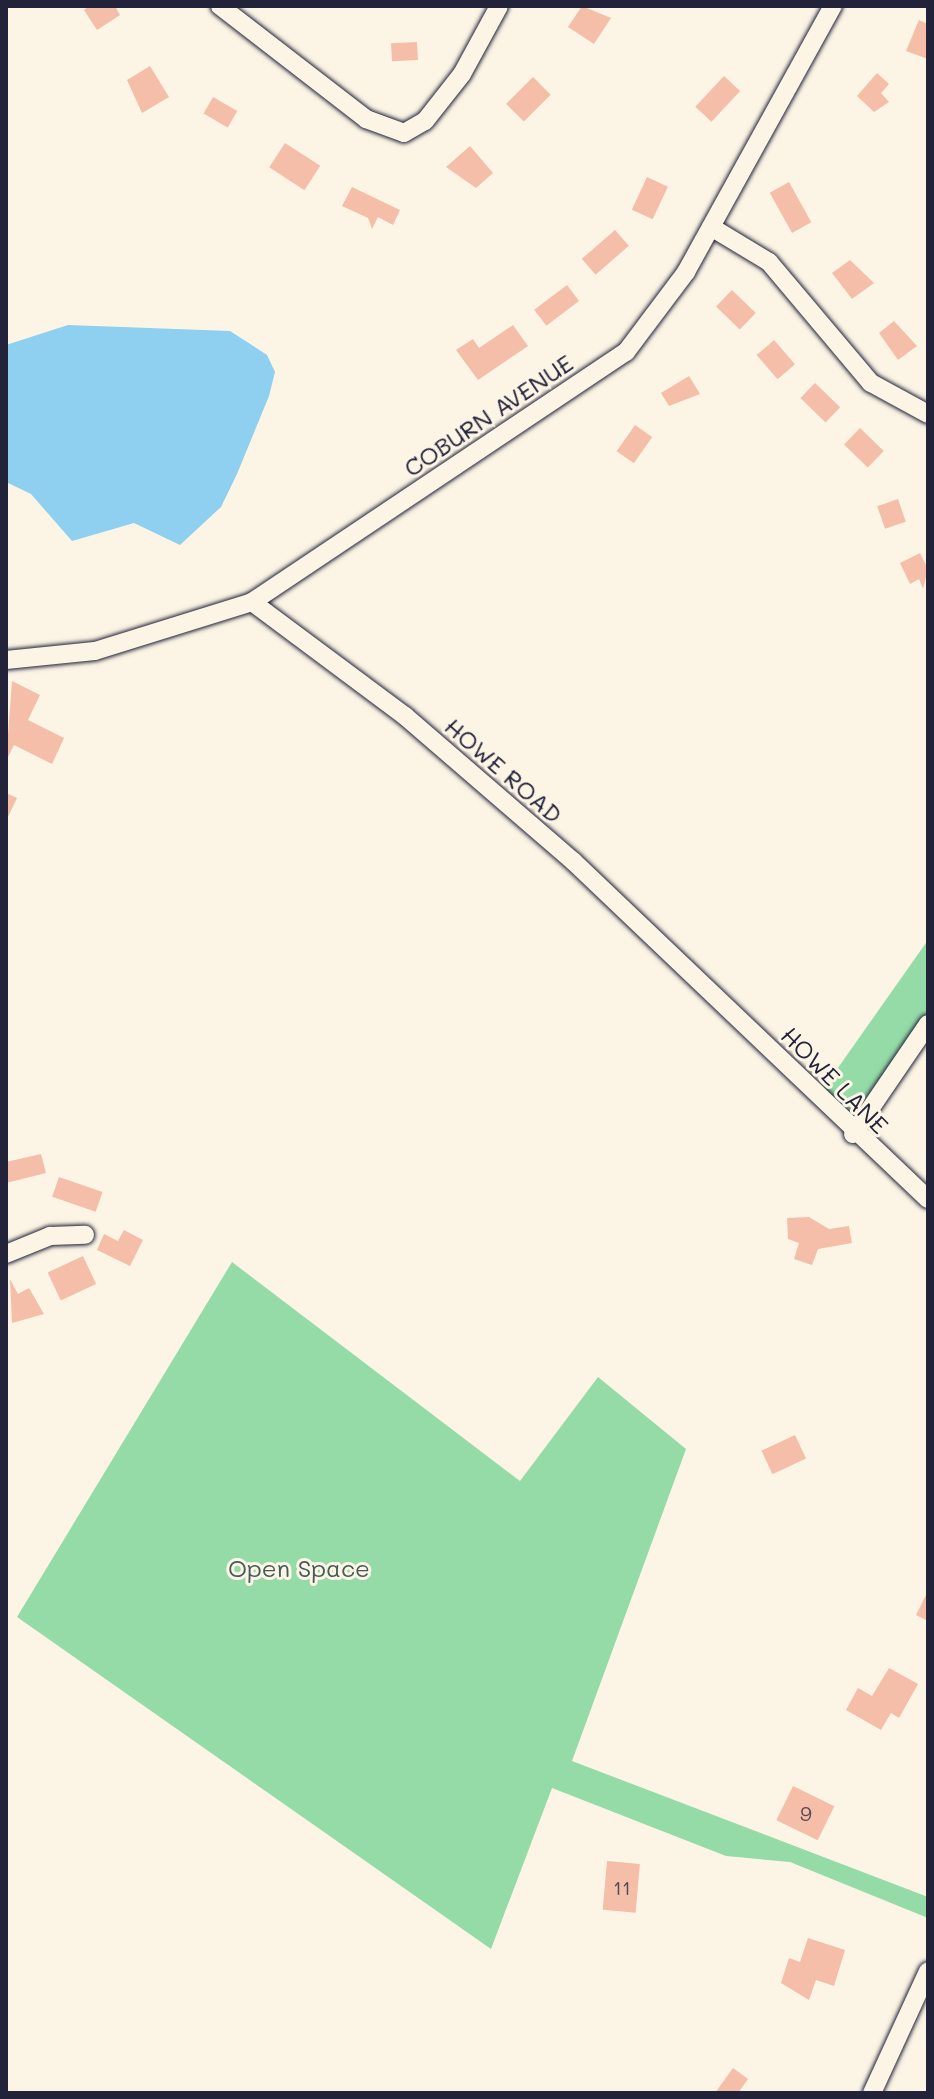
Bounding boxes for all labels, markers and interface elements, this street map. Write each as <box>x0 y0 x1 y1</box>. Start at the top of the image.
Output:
street label: COBURN AVENUE <box>398 348 578 482</box>
street label: HOWE ROAD <box>439 711 569 829</box>
street label: HOWE LANE <box>776 1021 894 1139</box>
park label: Open Space <box>228 1554 370 1582</box>
house number: 9 <box>800 1801 812 1825</box>
house number: 11 <box>613 1875 631 1899</box>

